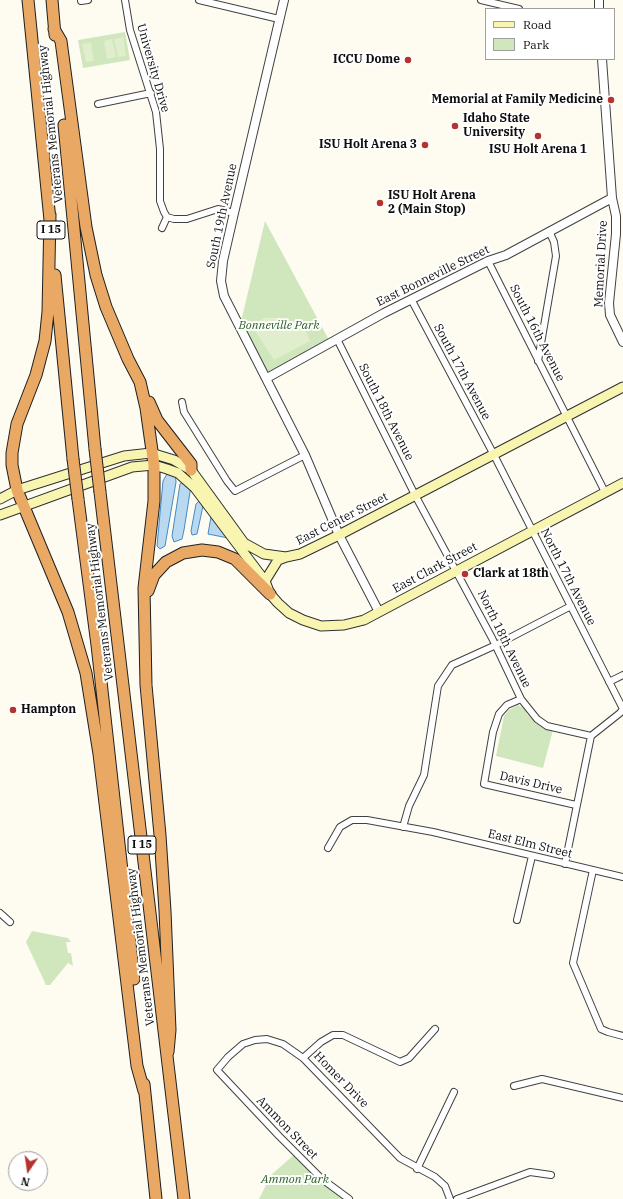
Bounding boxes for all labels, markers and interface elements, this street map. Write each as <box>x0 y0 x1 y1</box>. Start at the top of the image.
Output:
legend <box>485 8 615 60</box>
text: Road <box>523 17 552 32</box>
street label: University Drive <box>133 22 173 114</box>
text: Park <box>523 37 549 52</box>
street label: Veterans Memorial Highway <box>36 44 66 204</box>
place label: ICCU Dome <box>333 53 400 67</box>
marker: ICCU Dome <box>403 55 413 65</box>
place label: Memorial at Family Medicine <box>432 93 603 107</box>
marker: Memorial at Family Medicine <box>606 95 616 105</box>
place label: Idaho State University <box>463 112 530 140</box>
marker: Idaho State University <box>450 121 460 131</box>
marker: ISU Holt Arena 1 <box>533 131 543 141</box>
place label: ISU Holt Arena 3 <box>319 138 417 152</box>
marker: ISU Holt Arena 3 <box>420 140 430 150</box>
place label: ISU Holt Arena 1 <box>489 143 587 157</box>
street label: South 19th Avenue <box>204 162 240 270</box>
place label: ISU Holt Arena 2 (Main Stop) <box>388 189 476 217</box>
marker: ISU Holt Arena 2 (Main Stop) <box>375 198 385 208</box>
street label: Memorial Drive <box>592 220 610 308</box>
road number: I 15 <box>37 221 65 239</box>
street label: East Bonneville Street <box>374 242 492 310</box>
street label: South 16th Avenue <box>506 282 568 384</box>
park label: Bonneville Park <box>238 319 320 333</box>
street label: South 17th Avenue <box>431 321 493 423</box>
street label: South 18th Avenue <box>355 361 417 463</box>
street label: East Center Street <box>294 490 390 548</box>
street label: Veterans Memorial Highway <box>83 522 117 682</box>
street label: North 17th Avenue <box>537 526 599 628</box>
street label: East Clark Street <box>390 540 480 596</box>
place label: Clark at 18th <box>473 567 549 581</box>
marker: Clark at 18th <box>460 569 470 579</box>
street label: North 18th Avenue <box>474 588 534 690</box>
place label: Hampton <box>21 703 76 717</box>
marker: Hampton <box>8 705 18 715</box>
street label: Davis Drive <box>498 769 564 797</box>
street label: East Elm Street <box>486 827 574 861</box>
road number: I 15 <box>128 836 156 854</box>
street label: Veterans Memorial Highway <box>124 867 158 1027</box>
street label: Homer Drive <box>311 1049 371 1111</box>
street label: Ammon Street <box>253 1093 321 1163</box>
north arrow <box>8 1151 48 1191</box>
park label: Ammon Park <box>261 1173 329 1187</box>
text: N <box>20 1174 31 1190</box>

